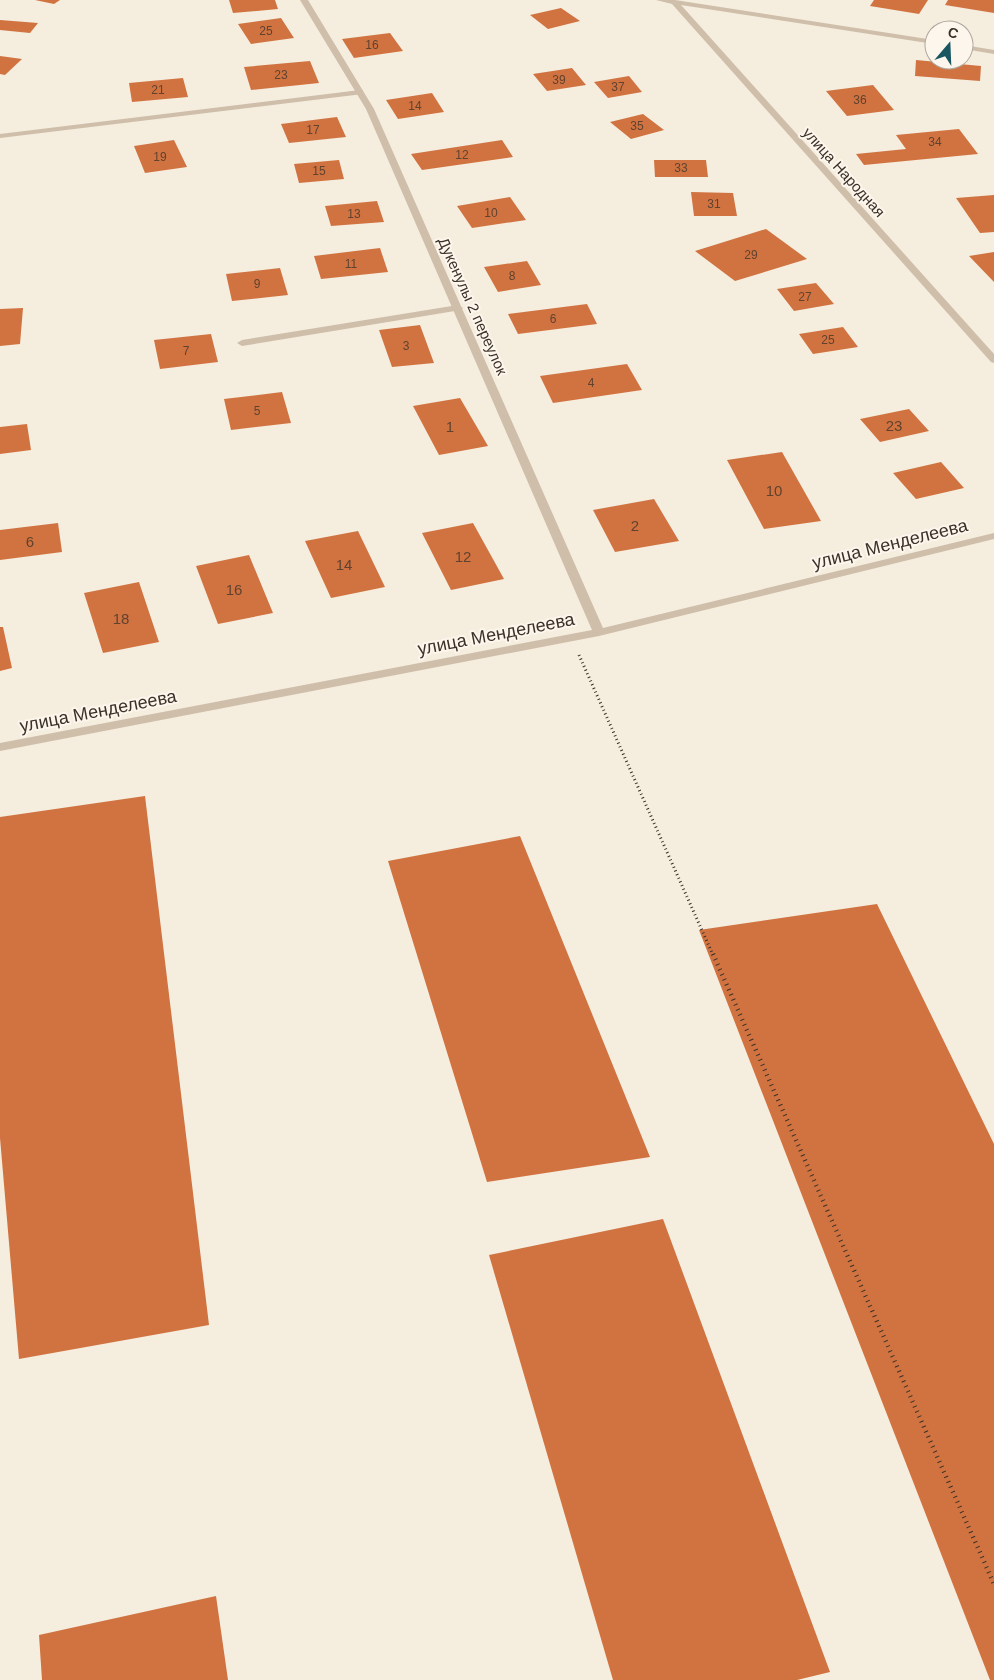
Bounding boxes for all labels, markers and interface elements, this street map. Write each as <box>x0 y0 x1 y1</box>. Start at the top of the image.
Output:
north arrow <box>924 20 974 70</box>
text: С <box>946 23 961 42</box>
house number: 25 <box>259 24 273 38</box>
house number: 16 <box>365 38 379 52</box>
house number: 23 <box>274 68 288 82</box>
house number: 39 <box>552 73 566 87</box>
house number: 37 <box>611 80 625 94</box>
house number: 21 <box>151 83 165 97</box>
house number: 36 <box>853 93 867 107</box>
house number: 14 <box>408 99 422 113</box>
house number: 35 <box>630 119 644 133</box>
house number: 17 <box>306 123 320 137</box>
street label: улица Народная <box>799 124 889 220</box>
house number: 34 <box>928 135 942 149</box>
house number: 12 <box>455 148 469 162</box>
house number: 19 <box>153 150 167 164</box>
house number: 33 <box>674 161 688 175</box>
house number: 15 <box>312 164 326 178</box>
house number: 31 <box>707 197 721 211</box>
house number: 10 <box>484 206 498 220</box>
house number: 13 <box>347 207 361 221</box>
street label: Дукенулы 2 переулок <box>435 235 511 378</box>
house number: 29 <box>744 248 758 262</box>
house number: 11 <box>345 257 358 271</box>
house number: 8 <box>509 269 516 283</box>
house number: 9 <box>254 277 261 291</box>
house number: 27 <box>798 290 812 304</box>
house number: 6 <box>550 312 557 326</box>
house number: 25 <box>821 333 835 347</box>
house number: 3 <box>403 339 410 353</box>
house number: 7 <box>183 344 190 358</box>
house number: 4 <box>588 376 595 390</box>
house number: 5 <box>254 404 261 418</box>
house number: 23 <box>886 417 902 434</box>
house number: 1 <box>446 418 454 435</box>
house number: 10 <box>766 482 782 499</box>
street label: улица Менделеева <box>810 515 971 573</box>
house number: 2 <box>631 517 639 534</box>
house number: 6 <box>26 533 34 550</box>
house number: 12 <box>455 548 471 565</box>
house number: 14 <box>336 556 352 573</box>
house number: 16 <box>226 581 242 598</box>
street label: улица Менделеева <box>416 609 577 659</box>
house number: 18 <box>113 610 129 627</box>
street label: улица Менделеева <box>18 686 179 736</box>

